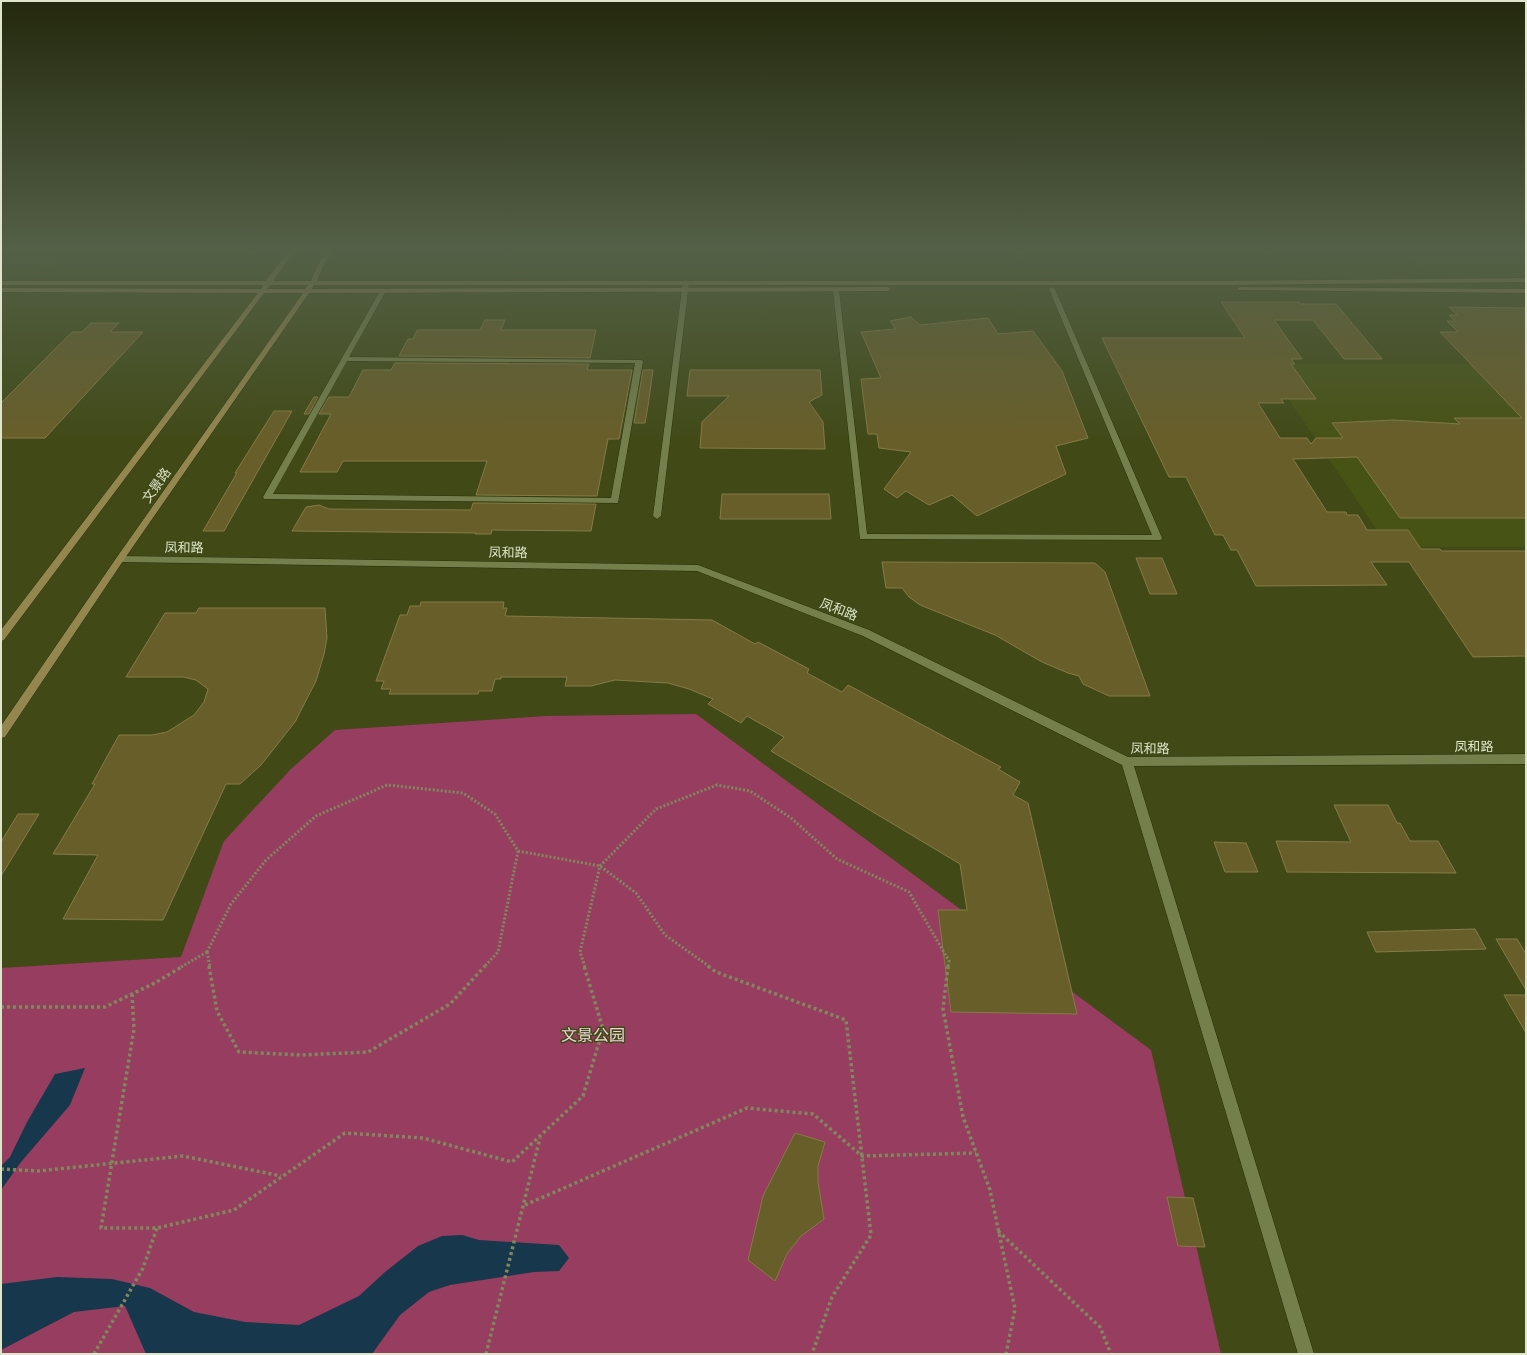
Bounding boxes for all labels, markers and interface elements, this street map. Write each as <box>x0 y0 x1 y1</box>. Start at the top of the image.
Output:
street label: 文景路 <box>137 464 175 506</box>
street label: 凤和路 <box>164 538 204 556</box>
street label: 凤和路 <box>488 543 528 561</box>
street label: 凤和路 <box>818 594 860 624</box>
street label: 凤和路 <box>1454 737 1494 755</box>
street label: 凤和路 <box>1130 739 1170 757</box>
park label: 文景公园 <box>561 1024 625 1046</box>

